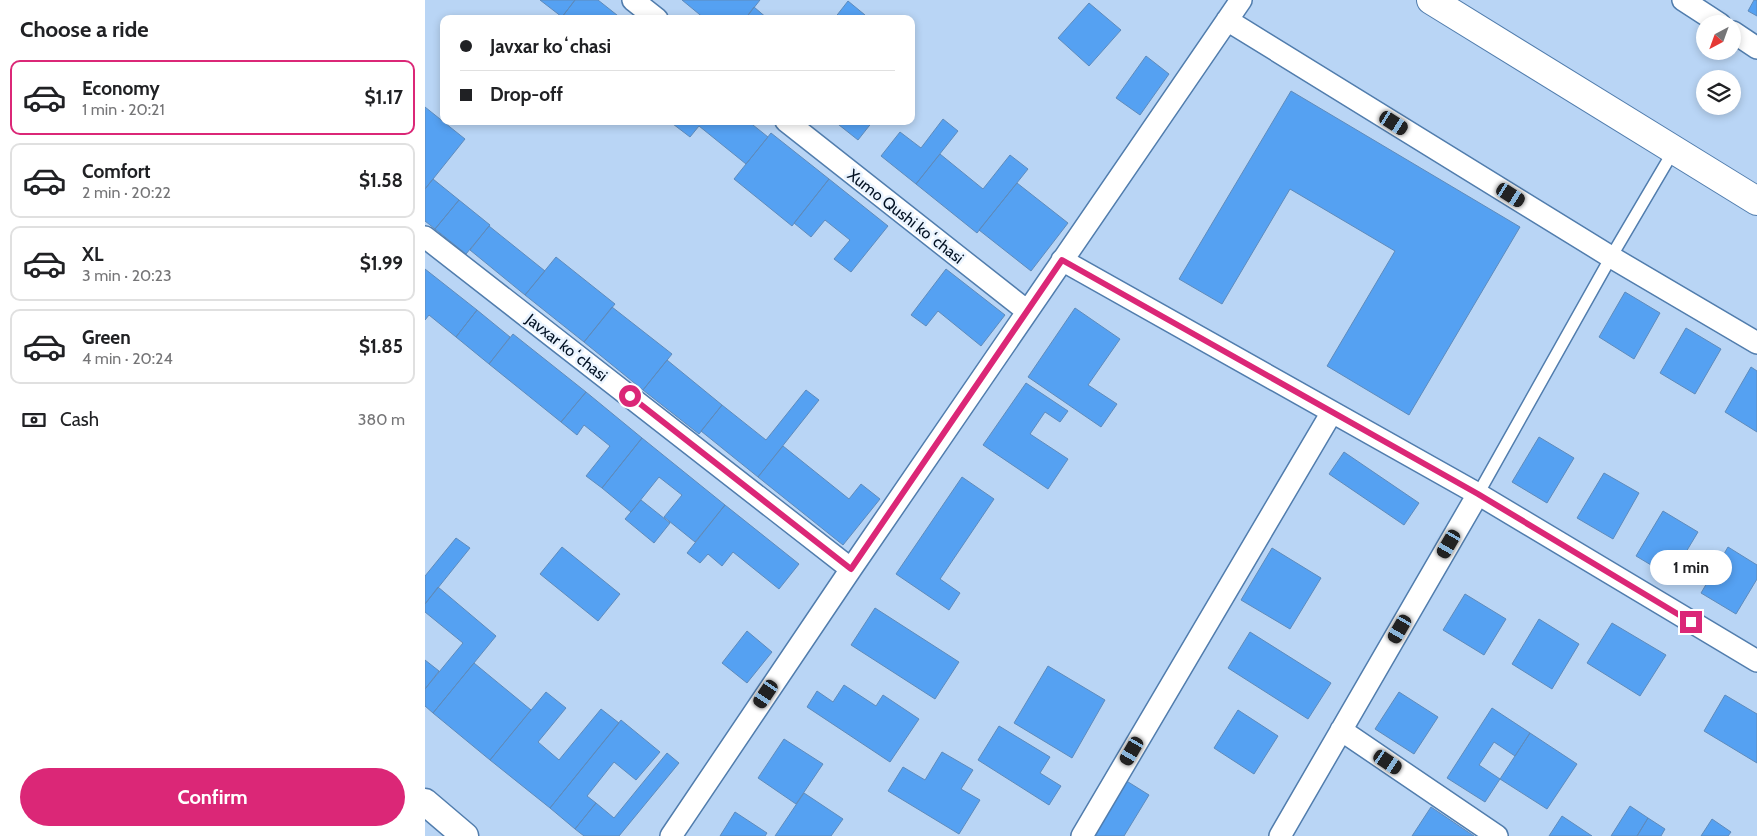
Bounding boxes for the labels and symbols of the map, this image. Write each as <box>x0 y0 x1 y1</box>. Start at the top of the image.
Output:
north arrow <box>1696 15 1741 60</box>
car <box>1377 109 1410 137</box>
street label: Xumo Qushi koʻchasi <box>844 165 968 268</box>
car <box>1494 181 1527 209</box>
street label: Javxar koʻchasi <box>521 309 611 385</box>
route start <box>619 385 641 407</box>
car <box>1435 527 1462 561</box>
callout: 1 min <box>1650 550 1732 584</box>
route end <box>1680 611 1702 633</box>
car <box>1386 612 1413 646</box>
car <box>751 677 780 711</box>
car <box>1118 734 1145 768</box>
car <box>1371 747 1404 777</box>

